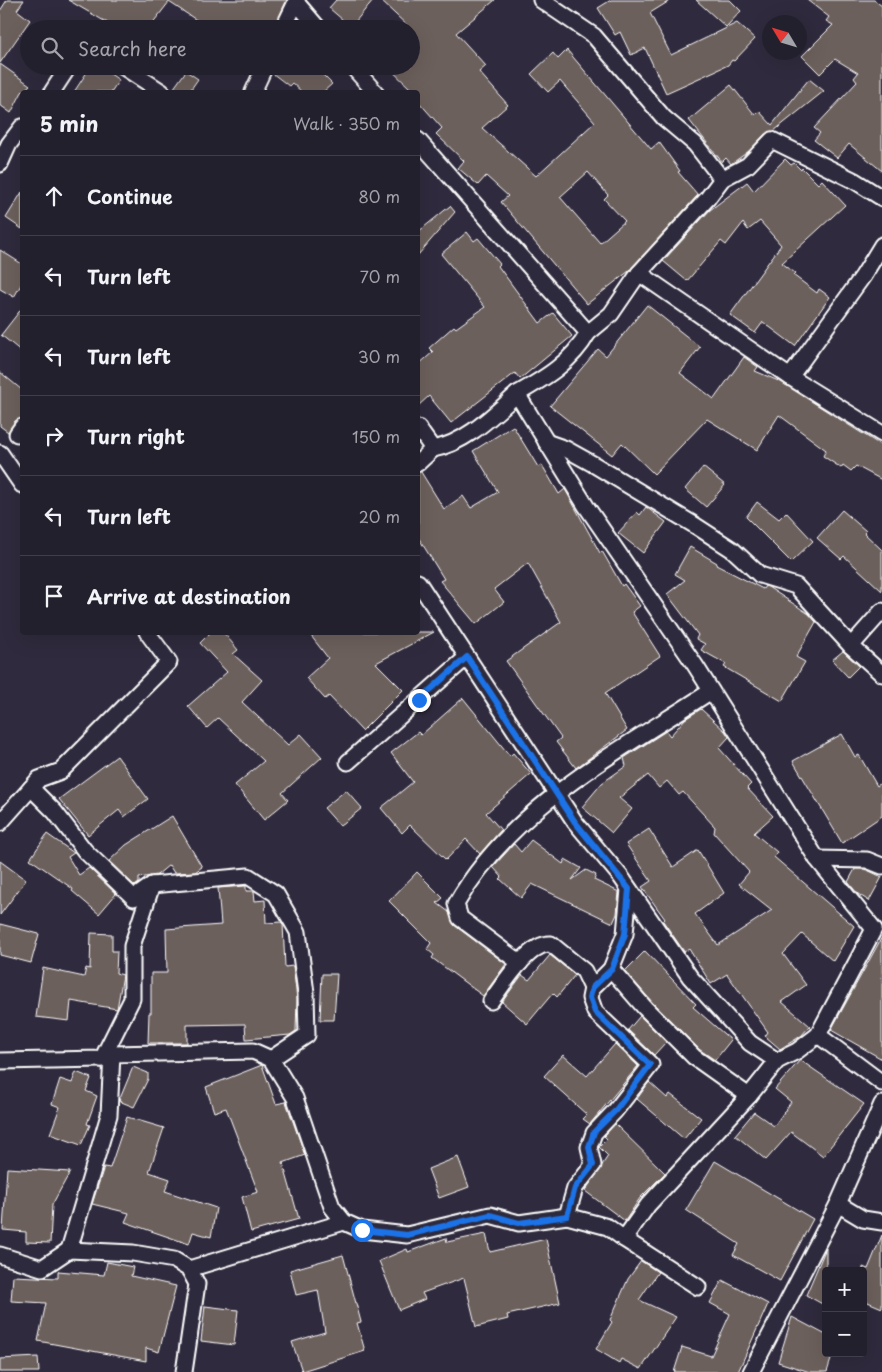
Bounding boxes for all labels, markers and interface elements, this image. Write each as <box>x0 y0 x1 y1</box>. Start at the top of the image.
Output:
north arrow <box>762 15 807 60</box>
search box <box>20 20 420 75</box>
icon: search <box>38 34 66 62</box>
text: Search here <box>78 34 187 62</box>
text: 5 min <box>40 107 98 139</box>
text: Walk · 350 m <box>293 111 400 135</box>
icon: ahead <box>40 182 68 210</box>
text: Continue <box>87 182 173 210</box>
text: 80 m <box>358 184 400 208</box>
icon: left <box>40 262 68 290</box>
text: Turn left <box>87 262 171 290</box>
text: 70 m <box>360 264 400 288</box>
icon: left <box>40 342 68 370</box>
text: Turn left <box>87 342 171 370</box>
text: 30 m <box>358 344 400 368</box>
icon: right <box>40 422 68 450</box>
text: Turn right <box>87 422 185 450</box>
text: 150 m <box>352 424 400 448</box>
icon: left <box>40 502 68 530</box>
text: Turn left <box>87 502 171 530</box>
text: 20 m <box>359 504 400 528</box>
icon: arrive <box>40 582 68 610</box>
text: Arrive at destination <box>87 582 291 610</box>
route end <box>408 689 431 712</box>
route start <box>351 1219 374 1242</box>
map controls <box>822 1267 867 1357</box>
button: + <box>822 1267 867 1312</box>
button: − <box>822 1312 867 1357</box>

